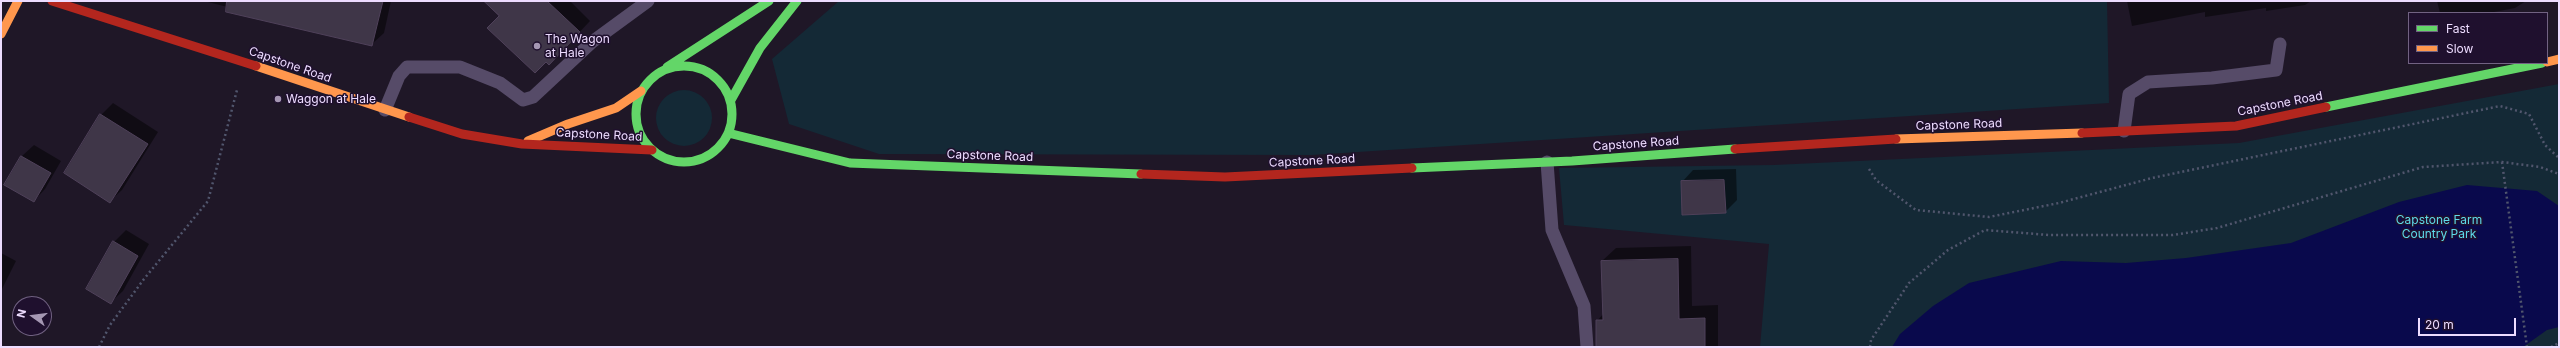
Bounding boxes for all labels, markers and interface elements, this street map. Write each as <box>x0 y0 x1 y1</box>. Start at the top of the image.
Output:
legend <box>2408 12 2548 64</box>
text: Fast <box>2446 21 2470 36</box>
place label: The Wagon at Hale <box>545 32 610 60</box>
marker: The Wagon at Hale <box>532 41 542 51</box>
text: Slow <box>2446 41 2473 56</box>
street label: Capstone Road <box>247 44 333 86</box>
street label: Capstone Road <box>2236 89 2324 119</box>
place label: Waggon at Hale <box>286 92 376 106</box>
marker: Waggon at Hale <box>273 94 283 104</box>
street label: Capstone Road <box>1915 116 2003 134</box>
street label: Capstone Road <box>555 126 643 144</box>
street label: Capstone Road <box>1592 134 1680 154</box>
street label: Capstone Road <box>946 147 1034 165</box>
street label: Capstone Road <box>1268 152 1356 170</box>
park label: Capstone Farm Country Park <box>2396 213 2482 241</box>
north arrow <box>12 296 52 336</box>
text: N <box>14 308 29 319</box>
scale bar <box>2420 310 2518 336</box>
text: 20 m <box>2425 317 2454 332</box>

